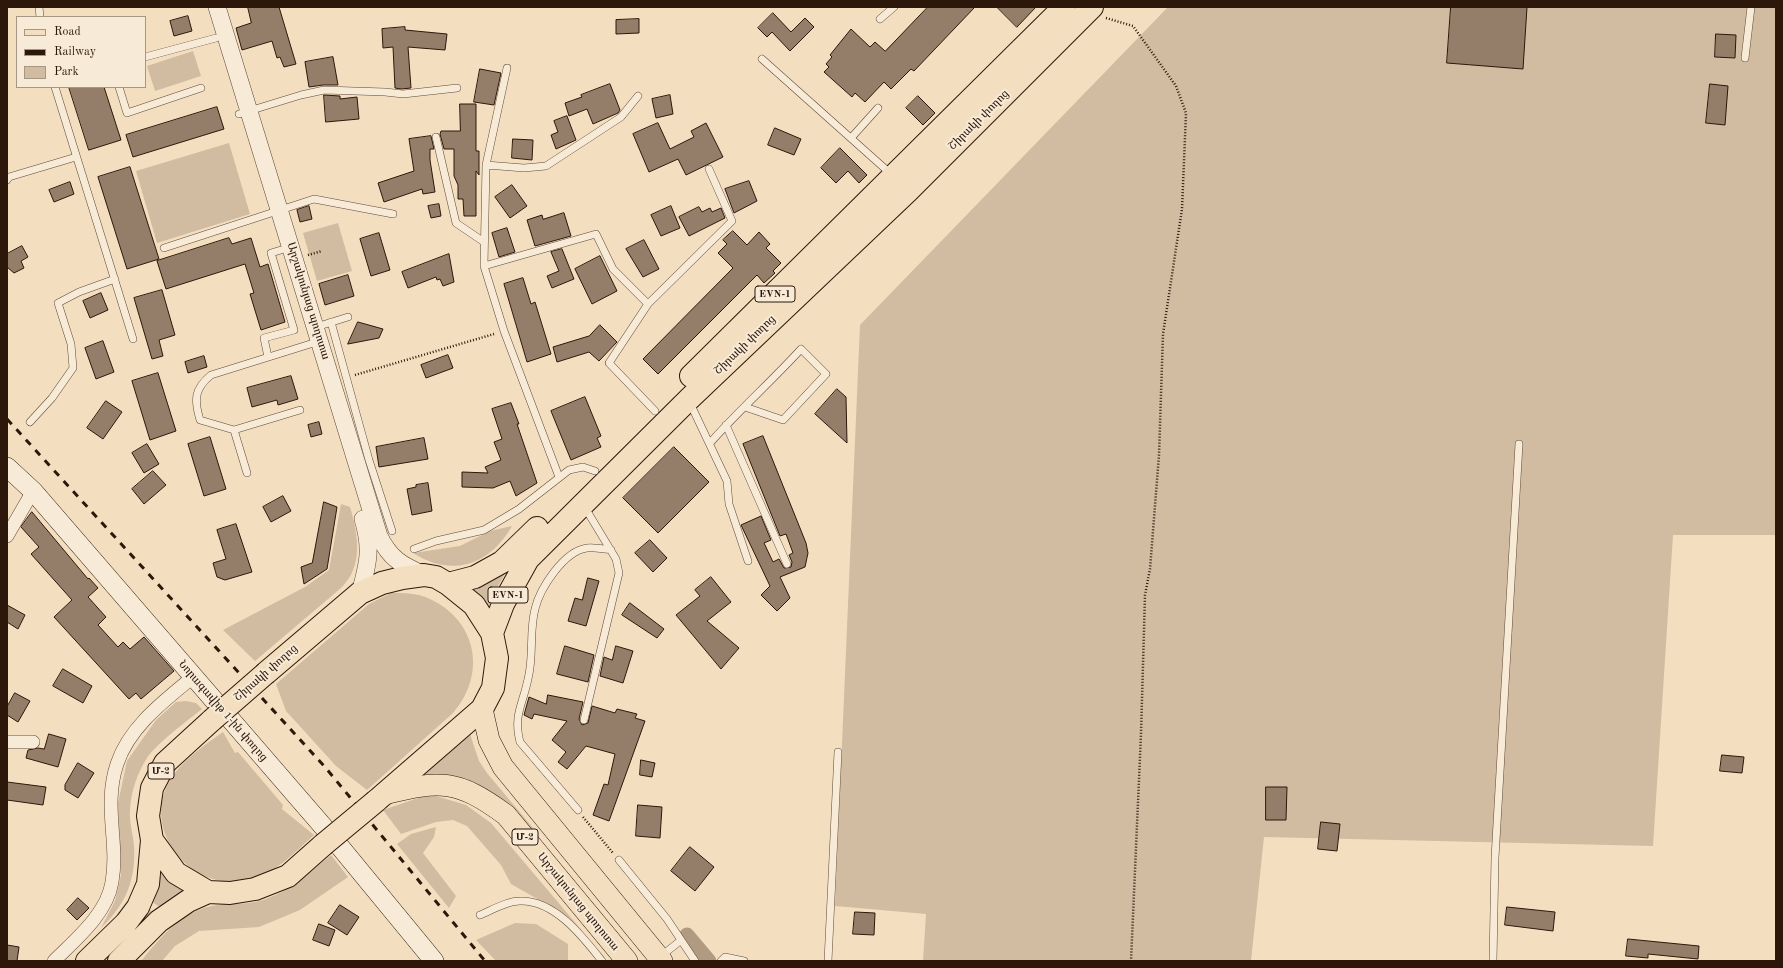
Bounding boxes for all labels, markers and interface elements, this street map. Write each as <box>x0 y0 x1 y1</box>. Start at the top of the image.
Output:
legend <box>16 16 146 88</box>
text: Road <box>54 26 81 38</box>
text: Railway <box>54 46 96 58</box>
text: Park <box>54 66 79 78</box>
street label: Շիրակի փողոց <box>946 87 1012 153</box>
street label: Արշակունյաց պողոտա <box>284 241 332 361</box>
road number: EVN-1 <box>755 286 795 302</box>
street label: Շիրակի փողոց <box>712 313 778 377</box>
road number: EVN-1 <box>488 587 528 603</box>
street label: Շիրակի փողոց <box>232 642 300 704</box>
street label: Նորագավիթ 1-ին փողոց <box>176 658 270 764</box>
road number: Մ-2 <box>148 763 174 779</box>
road number: Մ-2 <box>512 829 538 845</box>
street label: Արշակունյաց պողոտա <box>534 850 622 954</box>

